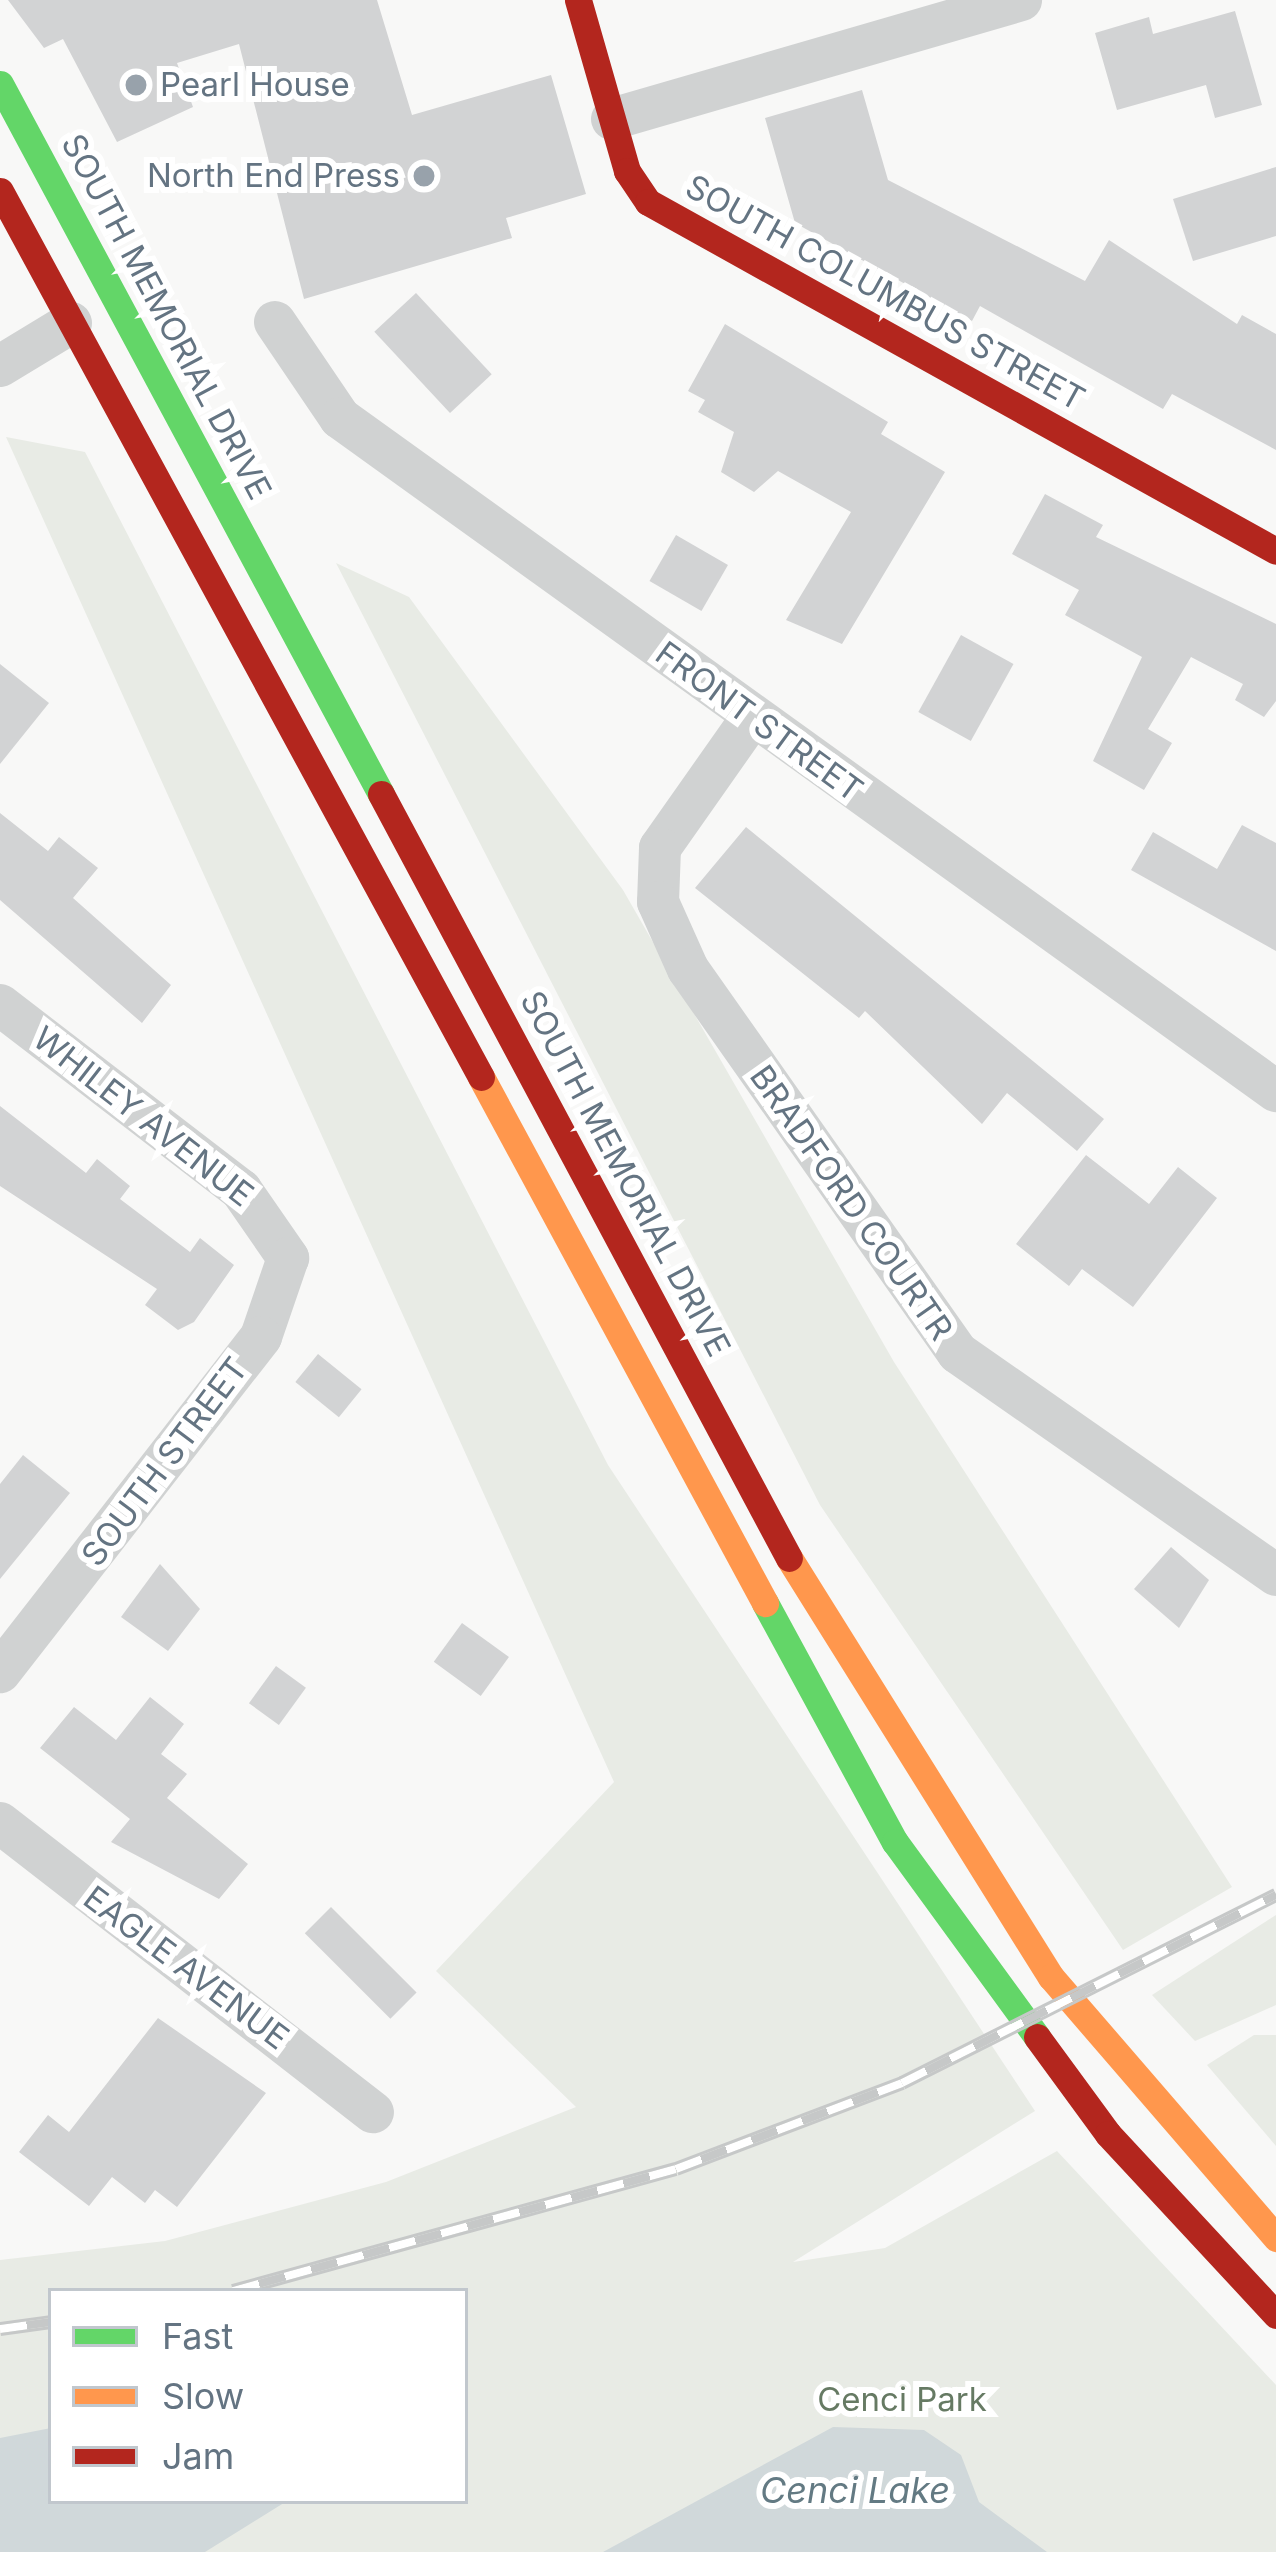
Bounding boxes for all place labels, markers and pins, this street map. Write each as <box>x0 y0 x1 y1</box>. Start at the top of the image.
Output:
place label: Pearl House <box>160 65 350 105</box>
marker: Pearl House <box>123 72 149 98</box>
place label: North End Press <box>147 156 400 196</box>
marker: North End Press <box>411 163 437 189</box>

